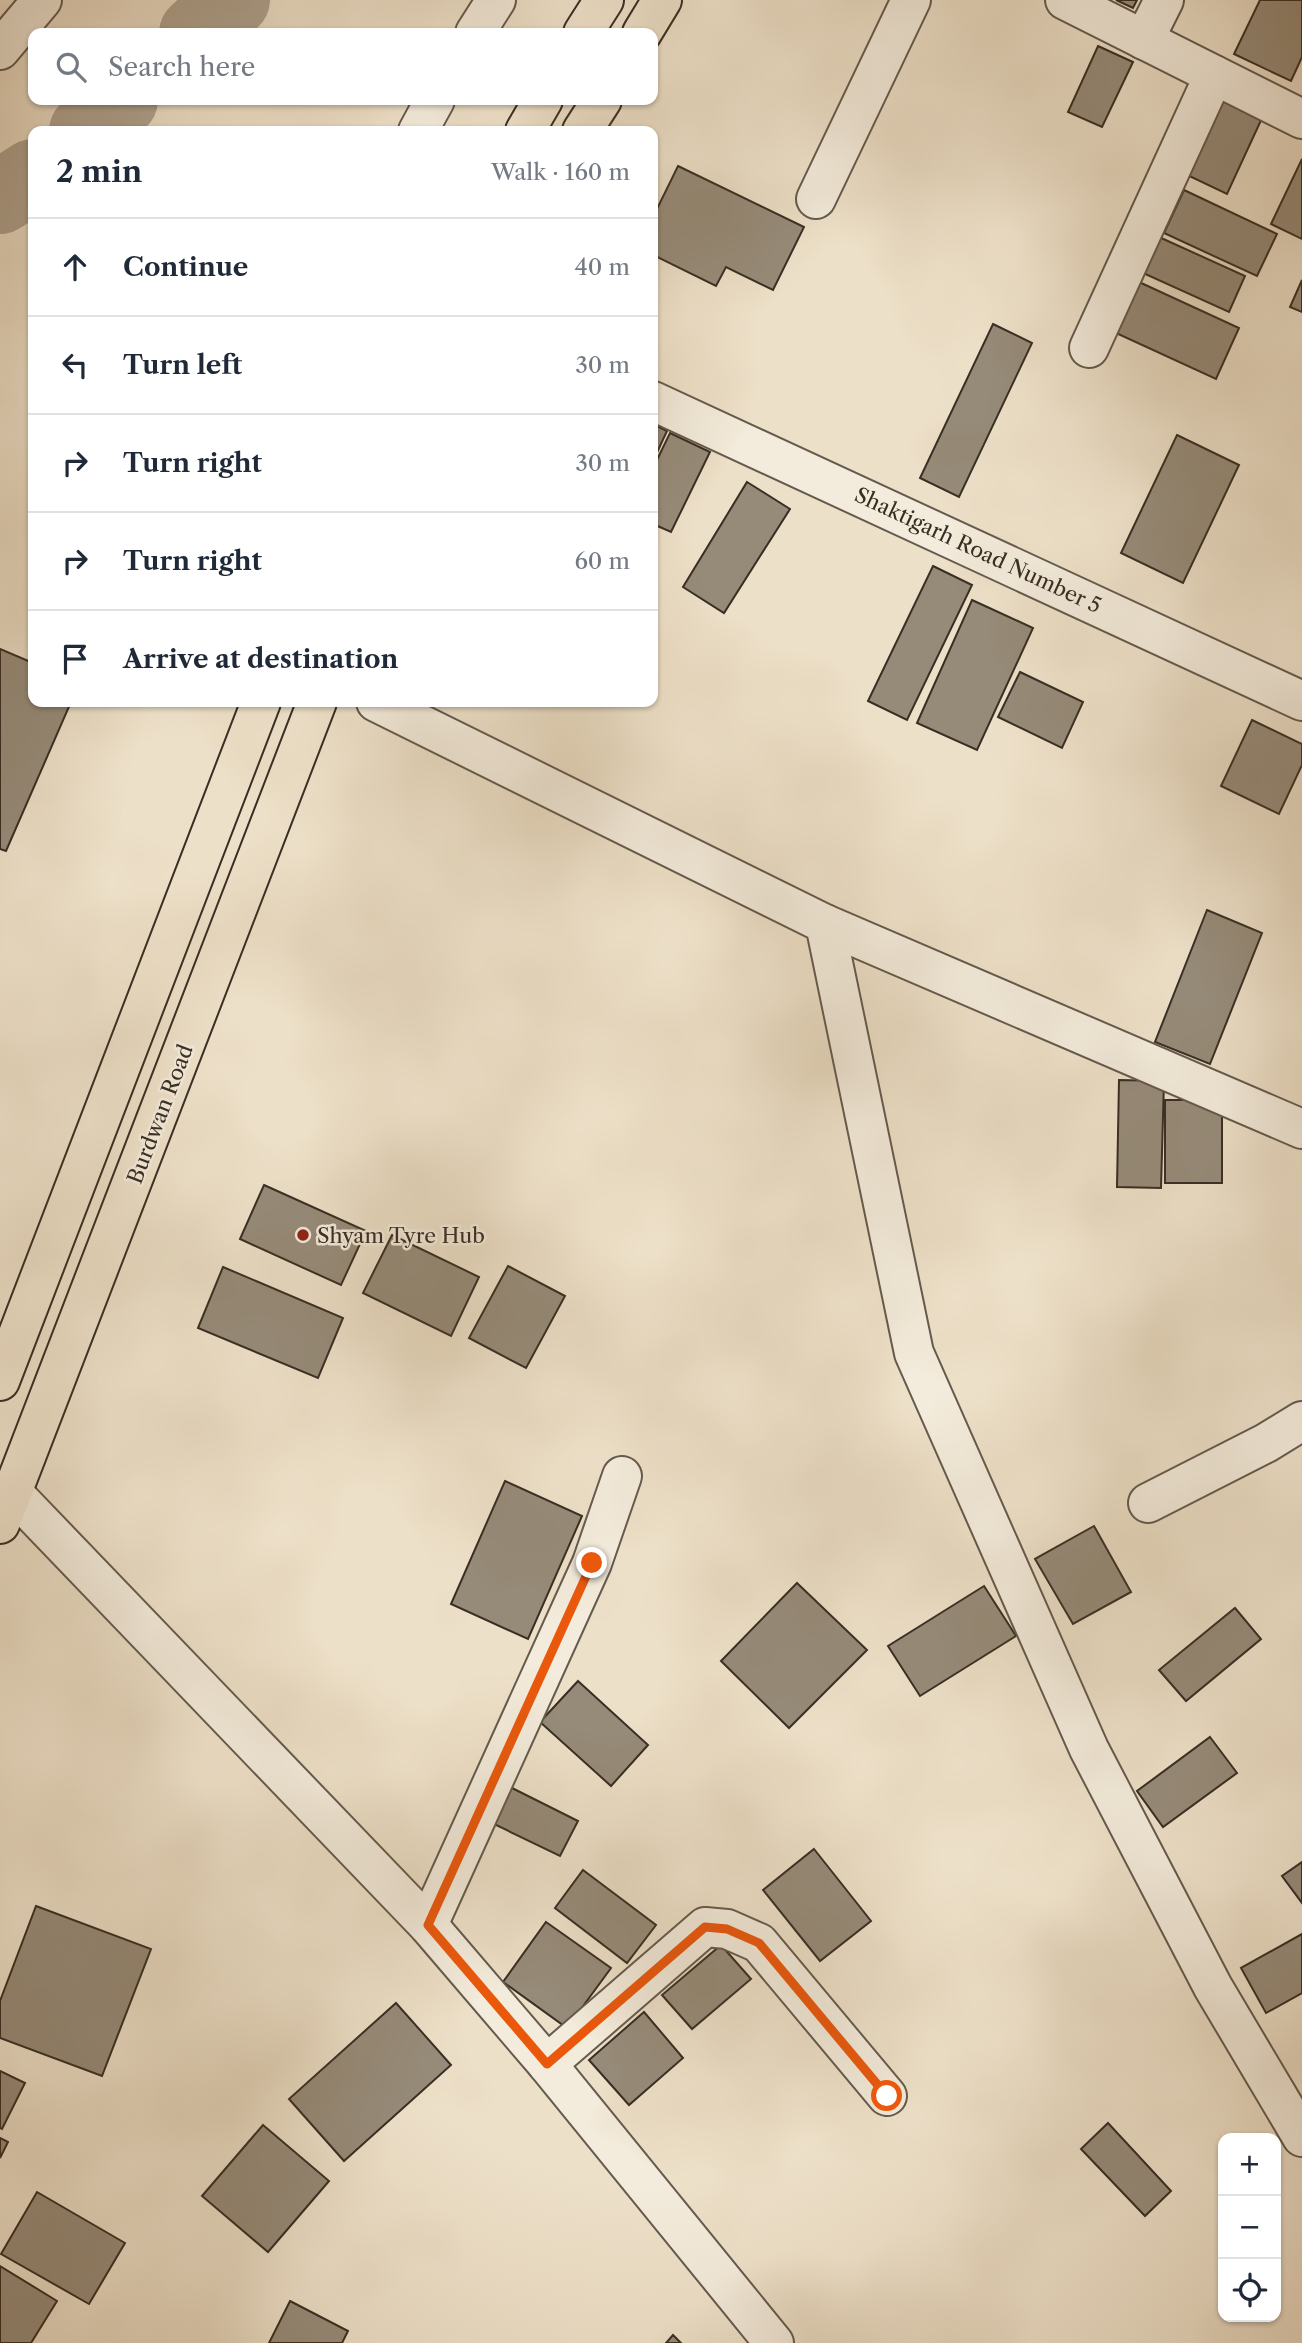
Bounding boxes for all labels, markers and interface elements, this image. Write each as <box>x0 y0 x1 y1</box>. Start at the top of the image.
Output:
search box <box>28 28 658 105</box>
icon: search <box>52 48 90 86</box>
text: Search here <box>108 51 255 83</box>
text: 2 min <box>56 153 142 190</box>
text: Walk · 160 m <box>491 158 630 186</box>
icon: ahead <box>56 248 94 286</box>
text: Continue <box>123 251 248 283</box>
text: 40 m <box>575 253 630 281</box>
icon: left <box>56 346 94 384</box>
text: Turn left <box>123 349 242 381</box>
text: 30 m <box>575 351 630 379</box>
icon: right <box>56 444 94 482</box>
text: Turn right <box>123 447 262 479</box>
text: 30 m <box>575 449 630 477</box>
street label: Shaktigarh Road Number 5 <box>851 482 1105 618</box>
icon: right <box>56 542 94 580</box>
text: Turn right <box>123 545 262 577</box>
text: 60 m <box>574 547 630 575</box>
icon: arrive <box>56 640 94 678</box>
text: Arrive at destination <box>123 643 398 675</box>
street label: Burdwan Road <box>122 1041 198 1187</box>
place label: Shyam Tyre Hub <box>317 1223 485 1248</box>
marker: Shyam Tyre Hub <box>295 1227 311 1243</box>
route end <box>576 1547 607 1578</box>
route start <box>871 2080 902 2111</box>
map controls <box>1218 2133 1281 2322</box>
button: + <box>1218 2133 1281 2196</box>
button: − <box>1218 2196 1281 2259</box>
button: locate <box>1218 2259 1281 2322</box>

